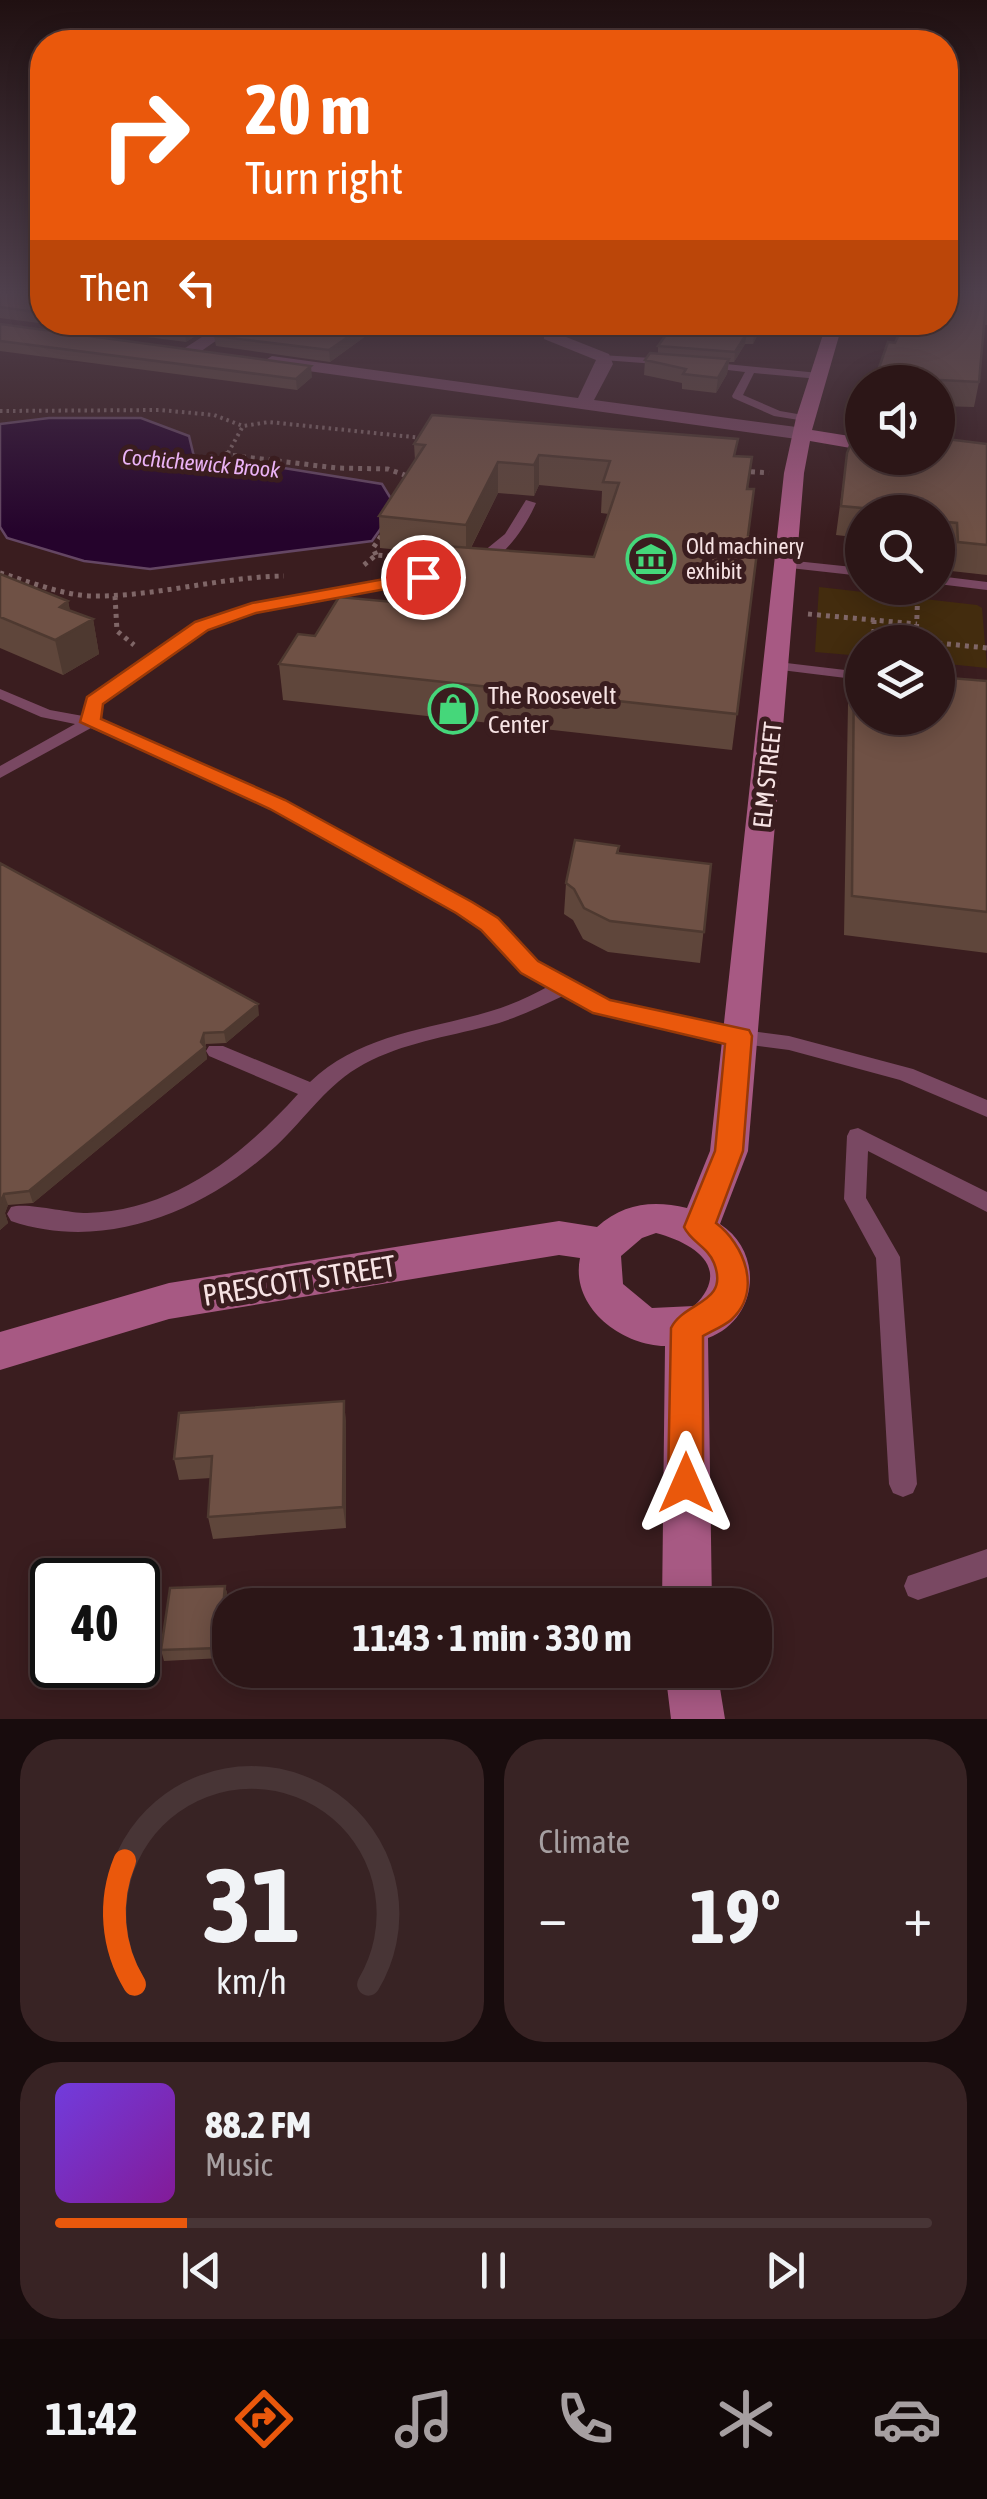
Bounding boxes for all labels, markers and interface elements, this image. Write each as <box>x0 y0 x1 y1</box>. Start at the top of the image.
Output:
text: 20 m <box>245 69 371 149</box>
icon: right <box>80 70 210 200</box>
text: Turn right <box>245 152 403 204</box>
icon: left <box>170 260 225 315</box>
text: Then <box>80 266 150 309</box>
map controls <box>845 365 955 735</box>
button: sound <box>845 365 955 475</box>
water label: Cochichewick Brook <box>121 443 281 483</box>
button: search <box>845 495 955 605</box>
museum icon: Old machinery exhibit <box>625 533 677 585</box>
place label: Old machinery exhibit <box>686 533 804 584</box>
pin <box>381 535 466 620</box>
icon: arrive <box>396 550 451 605</box>
button: layers <box>845 625 955 735</box>
place label: The Roosevelt Center <box>488 681 617 738</box>
shop icon: The Roosevelt Center <box>427 683 479 735</box>
street label: ELM STREET <box>747 720 787 830</box>
street label: PRESCOTT STREET <box>200 1248 398 1312</box>
position arrow <box>634 1431 738 1535</box>
speed limit sign: 40 <box>30 1558 160 1688</box>
text: 11:43 · 1 min · 330 m <box>352 1616 632 1659</box>
text: Climate <box>539 1823 630 1860</box>
text: 31 <box>203 1845 301 1964</box>
text: 19° <box>690 1873 781 1959</box>
text: − <box>539 1885 567 1948</box>
text: + <box>903 1885 932 1948</box>
text: km/h <box>216 1961 287 2002</box>
text: 88.2 FM <box>205 2103 311 2146</box>
text: Music <box>205 2146 272 2183</box>
icon: previous <box>174 2243 229 2298</box>
icon: pause <box>466 2243 521 2298</box>
icon: next <box>758 2243 813 2298</box>
icon: directions <box>229 2384 299 2454</box>
icon: music <box>389 2384 459 2454</box>
icon: phone <box>550 2384 620 2454</box>
icon: climate <box>711 2384 781 2454</box>
icon: car <box>872 2384 942 2454</box>
text: 11:42 <box>45 2393 138 2445</box>

